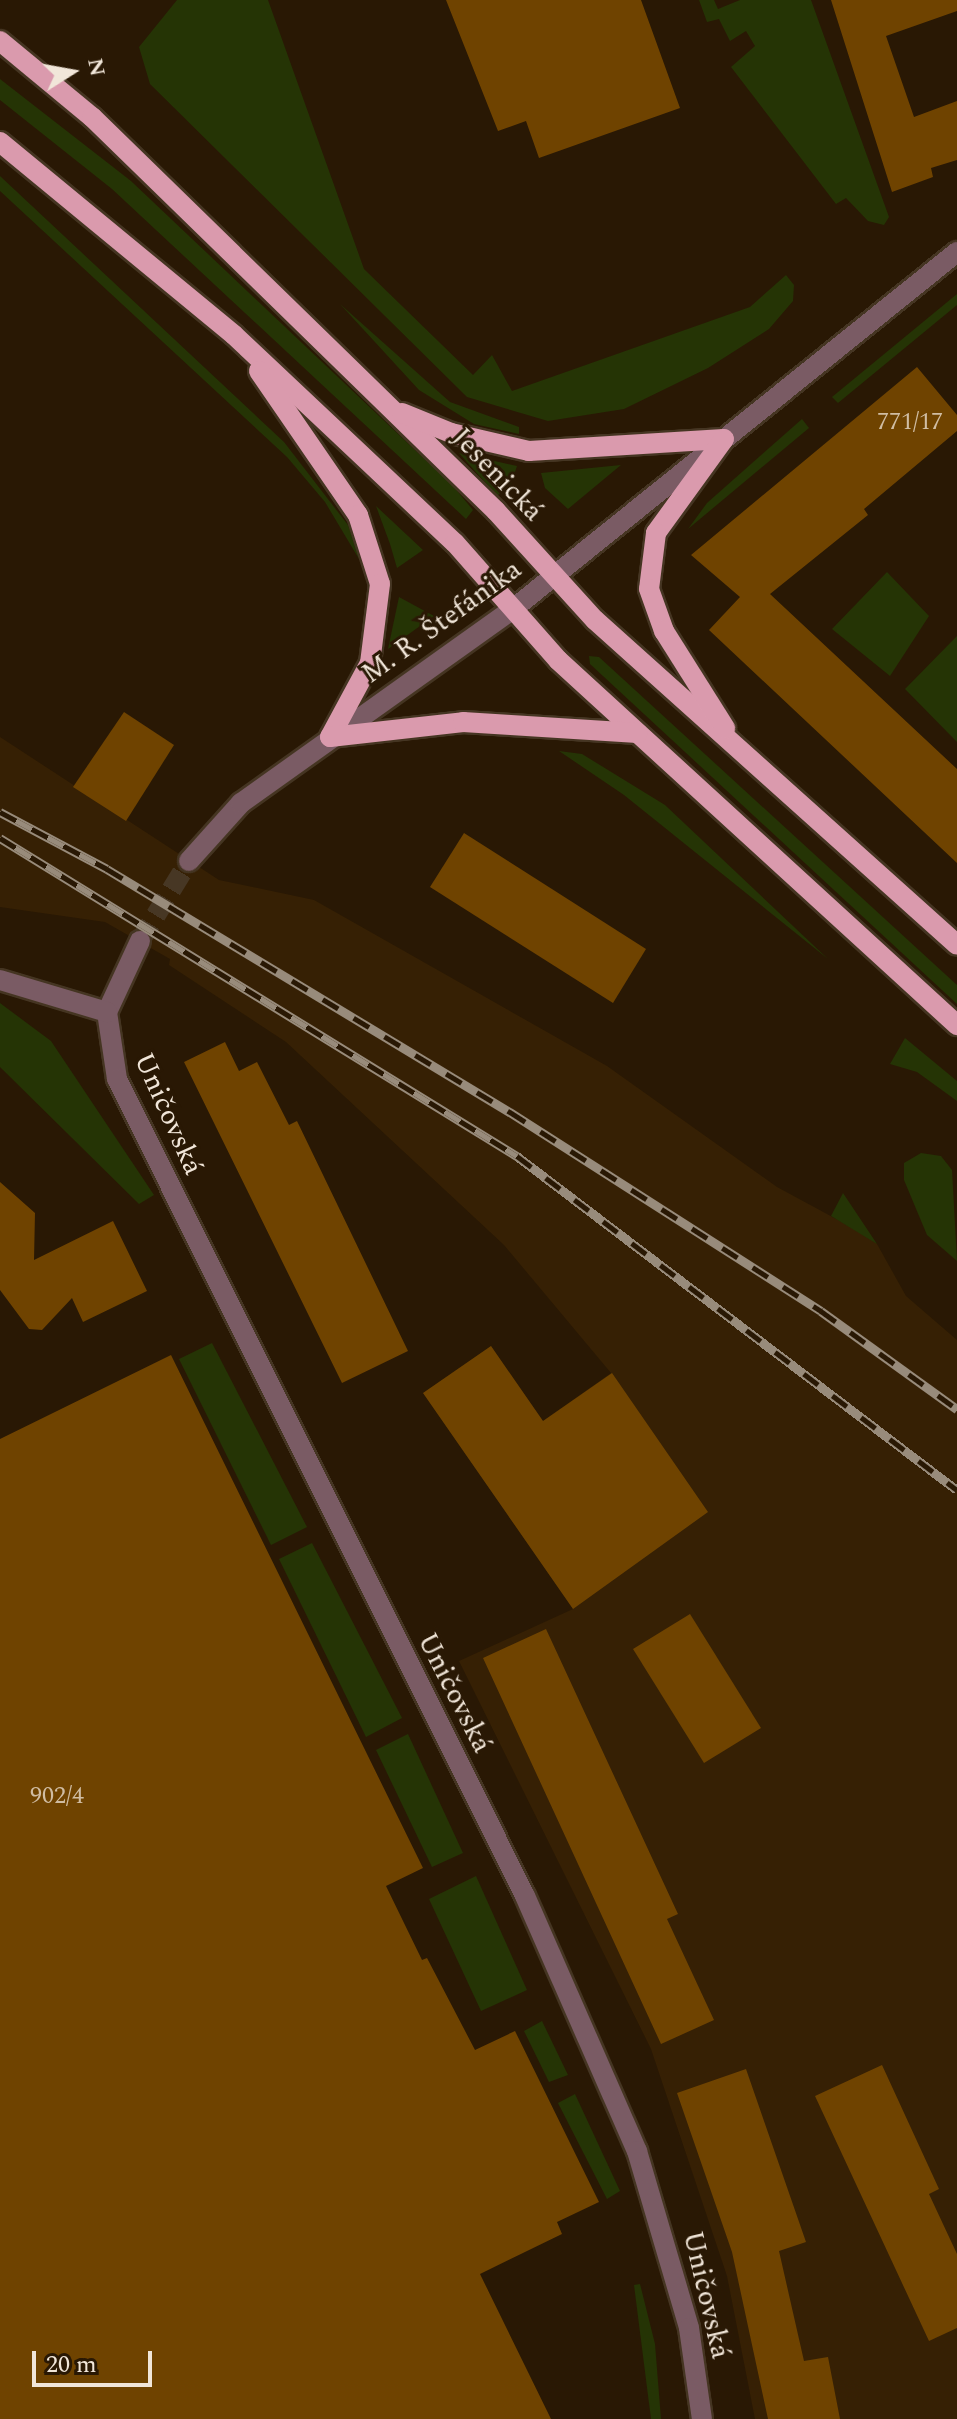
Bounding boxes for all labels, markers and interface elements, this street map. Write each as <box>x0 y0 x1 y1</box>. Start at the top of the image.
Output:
north arrow <box>32 32 112 112</box>
text: N <box>78 55 114 79</box>
house number: 771/17 <box>877 409 943 437</box>
street label: Jesenická <box>444 421 550 529</box>
street label: M. R. Štefánika <box>356 553 528 691</box>
street label: Uničovská <box>126 1048 210 1180</box>
street label: Uničovská <box>410 1627 498 1759</box>
house number: 902/4 <box>30 1783 84 1811</box>
street label: Uničovská <box>675 2228 737 2362</box>
scale bar <box>36 2335 156 2385</box>
text: 20 m <box>46 2347 97 2383</box>

